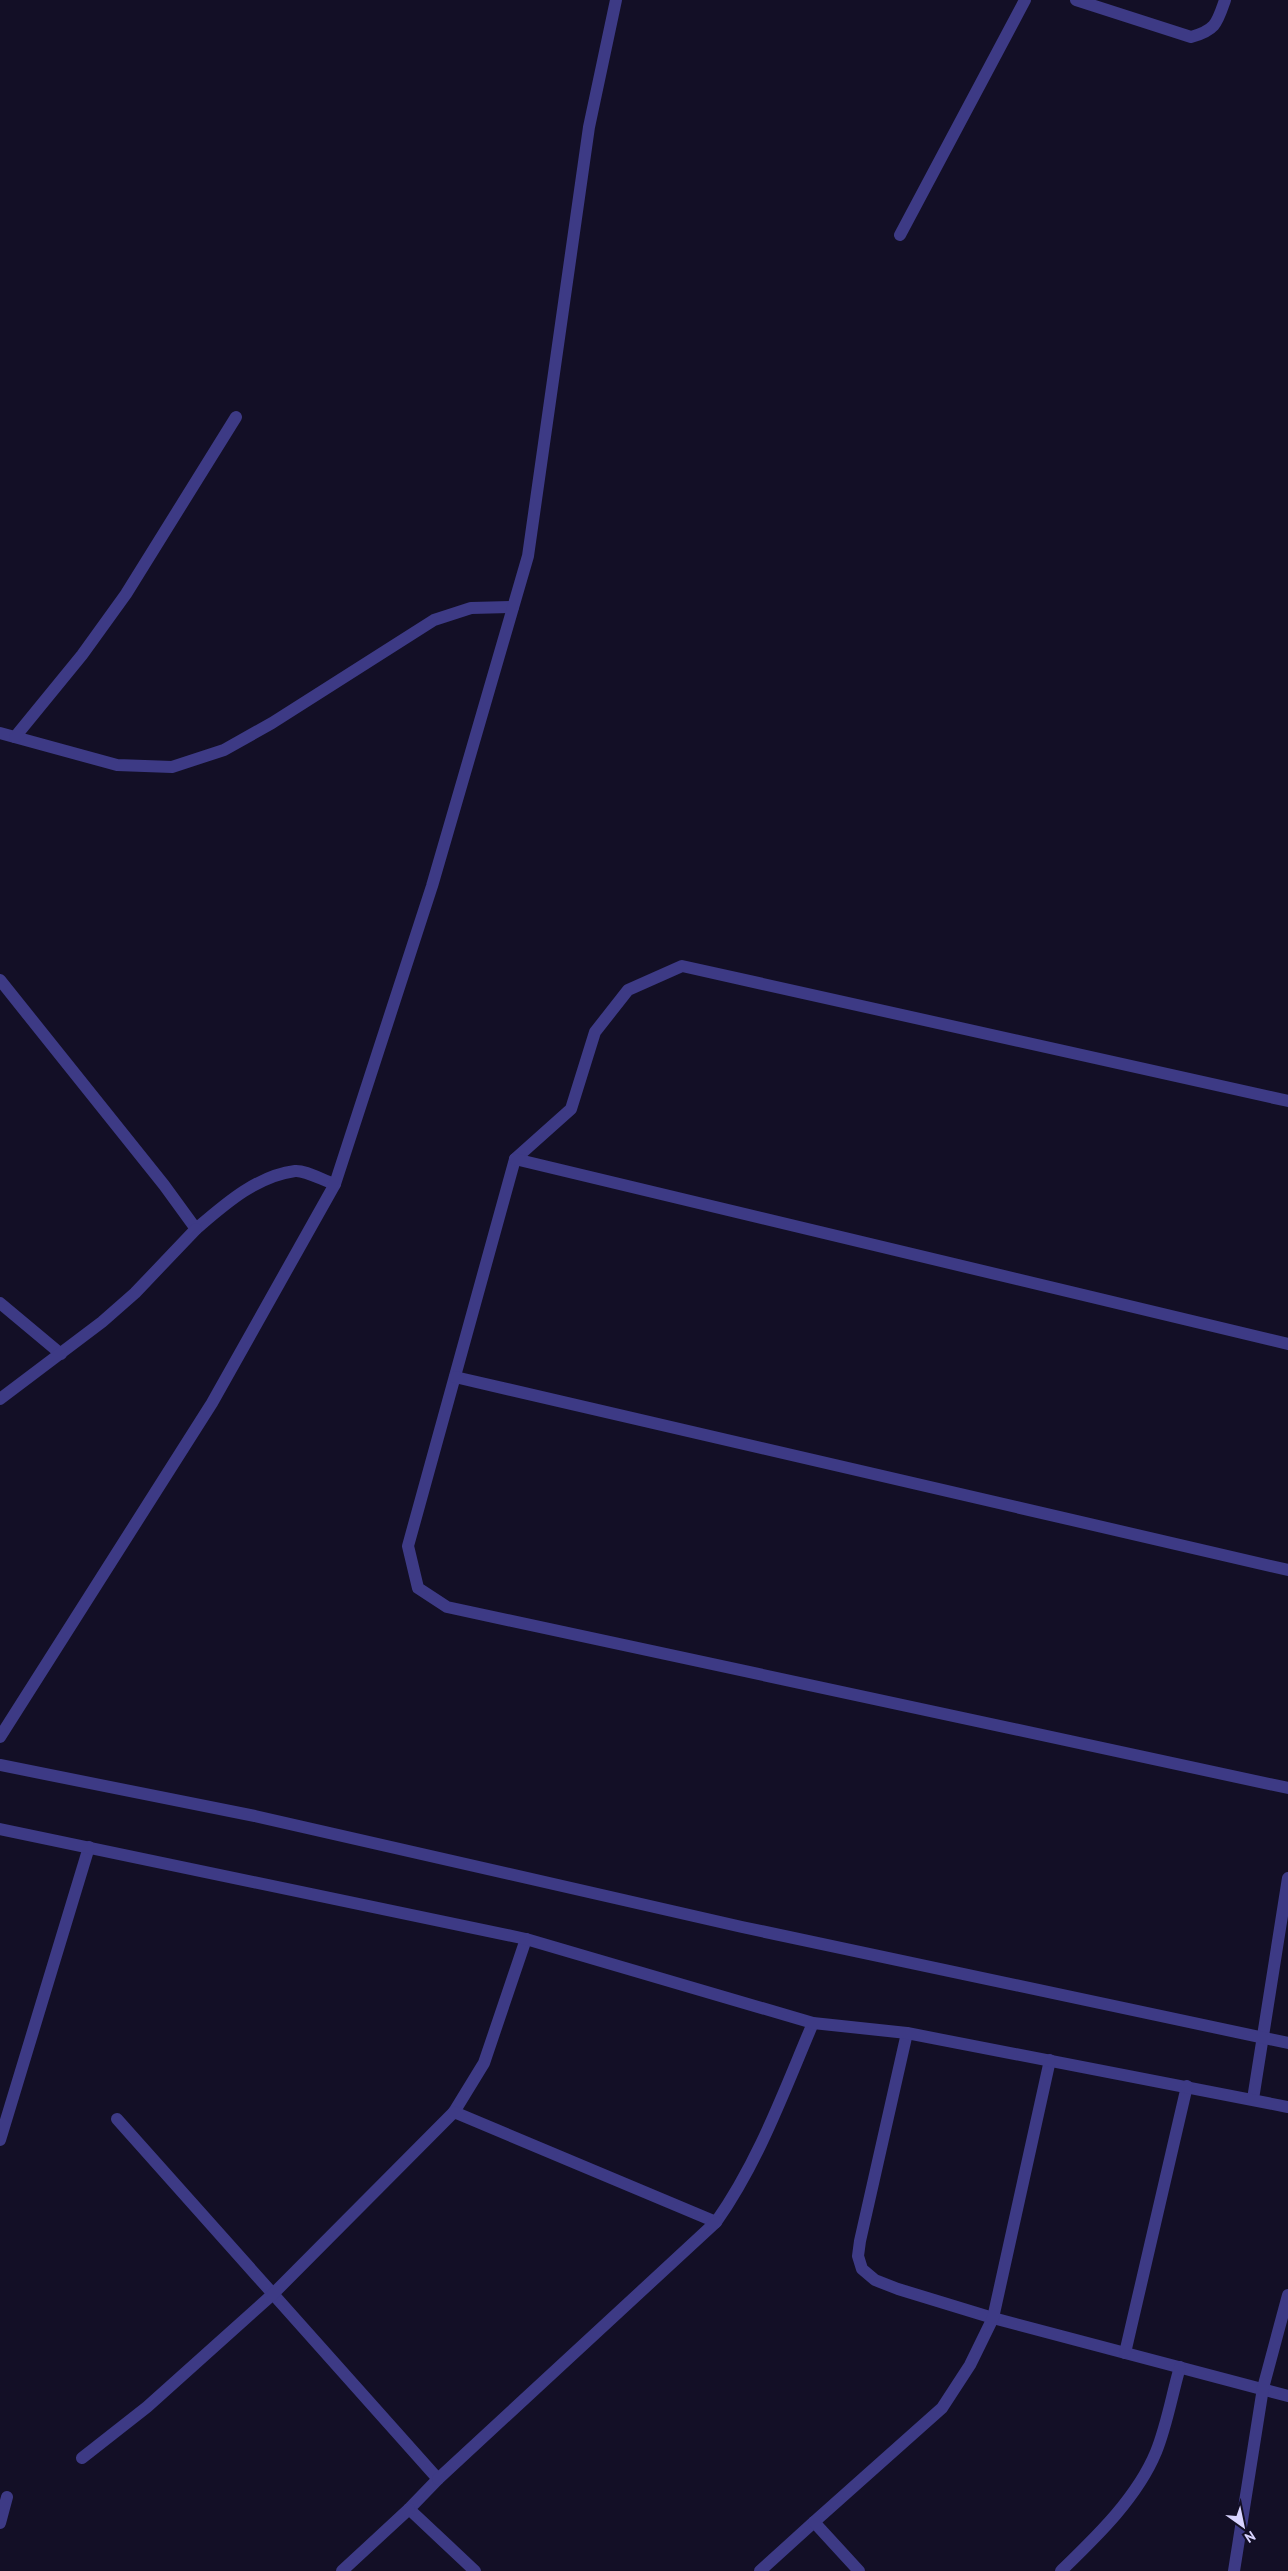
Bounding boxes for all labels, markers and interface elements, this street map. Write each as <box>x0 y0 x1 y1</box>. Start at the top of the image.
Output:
north arrow <box>1218 2501 1268 2551</box>
text: N <box>1241 2527 1259 2547</box>

